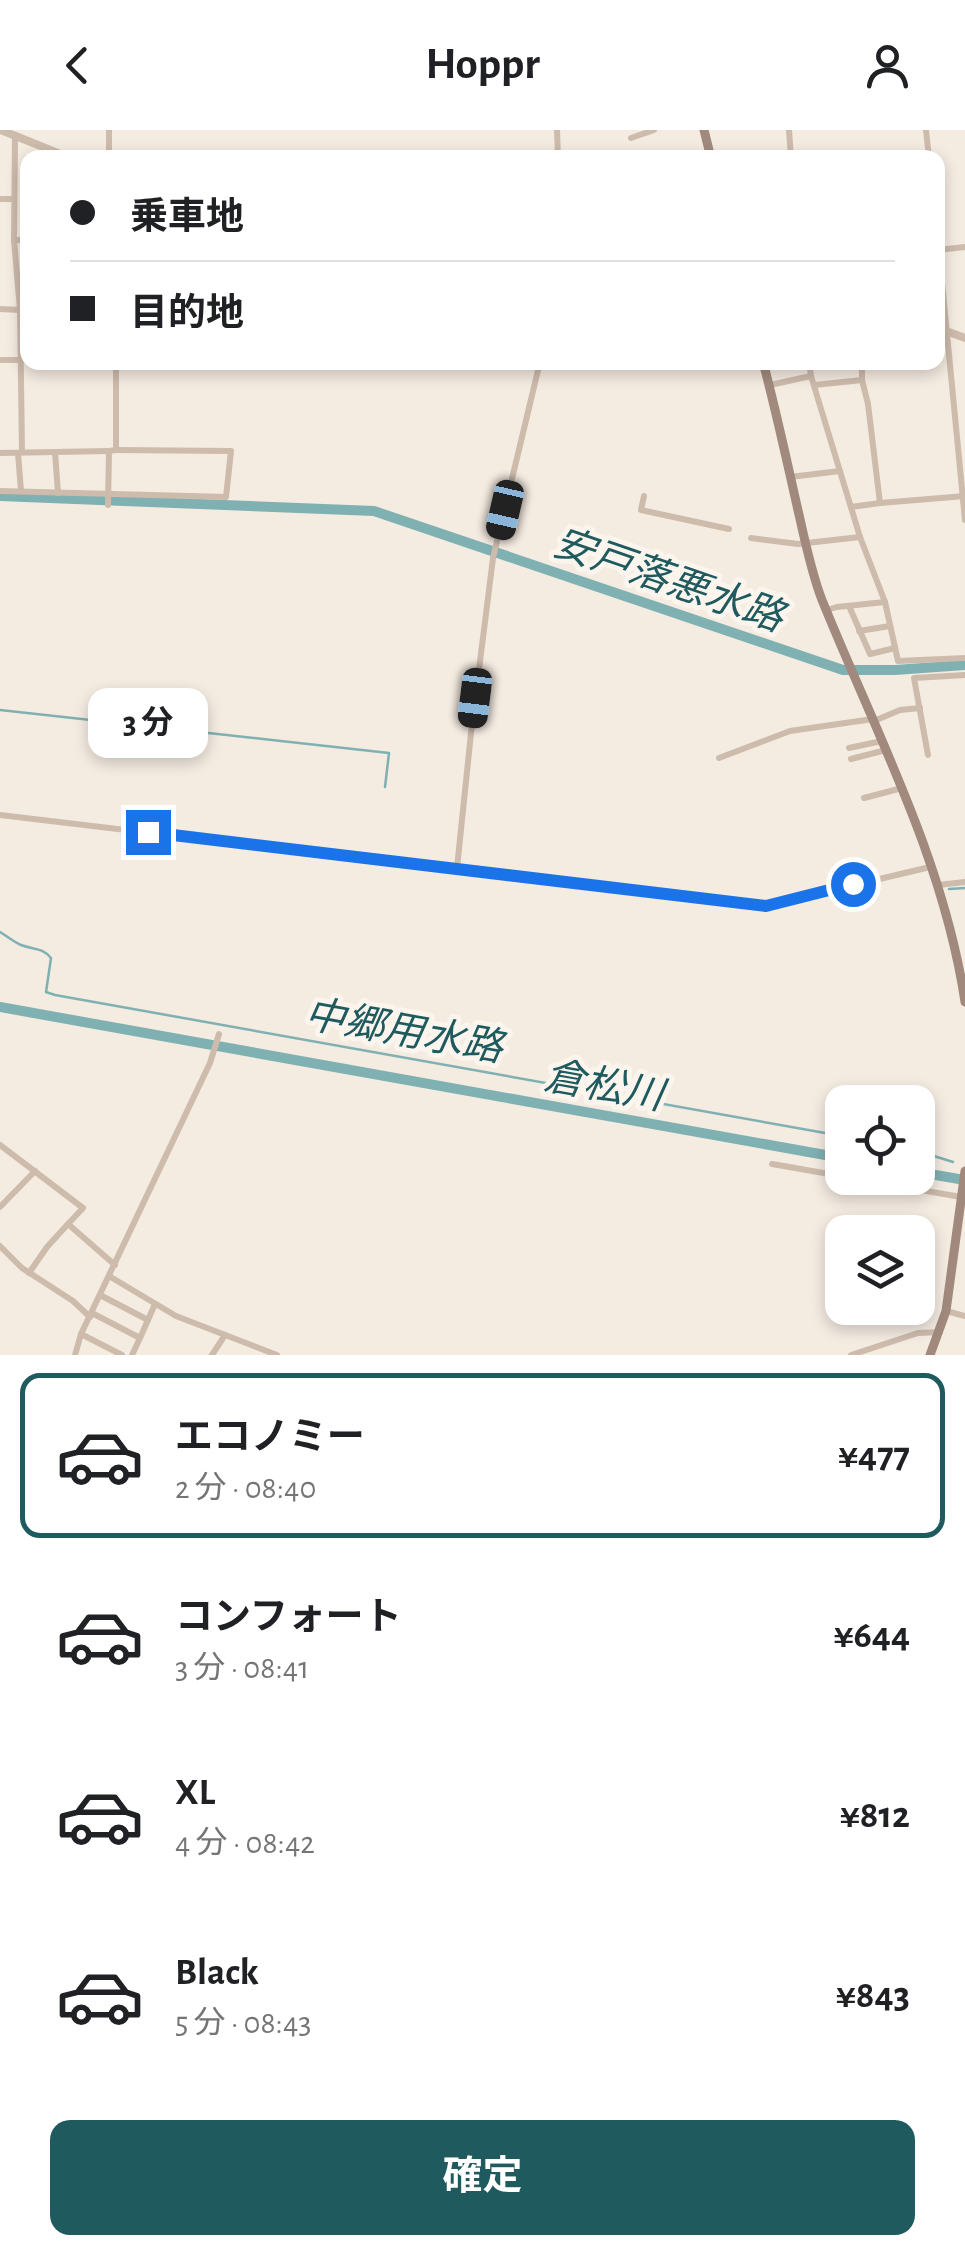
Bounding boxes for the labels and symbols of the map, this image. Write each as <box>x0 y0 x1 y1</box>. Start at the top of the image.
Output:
car <box>484 477 526 543</box>
water label: 安戸落悪水路 <box>548 521 792 640</box>
car <box>456 666 494 730</box>
callout: 3 分 <box>88 687 208 757</box>
route end <box>126 810 171 855</box>
route start <box>831 862 876 907</box>
water label: 中郷用水路 <box>302 993 509 1070</box>
water label: 倉松川 <box>541 1055 671 1118</box>

